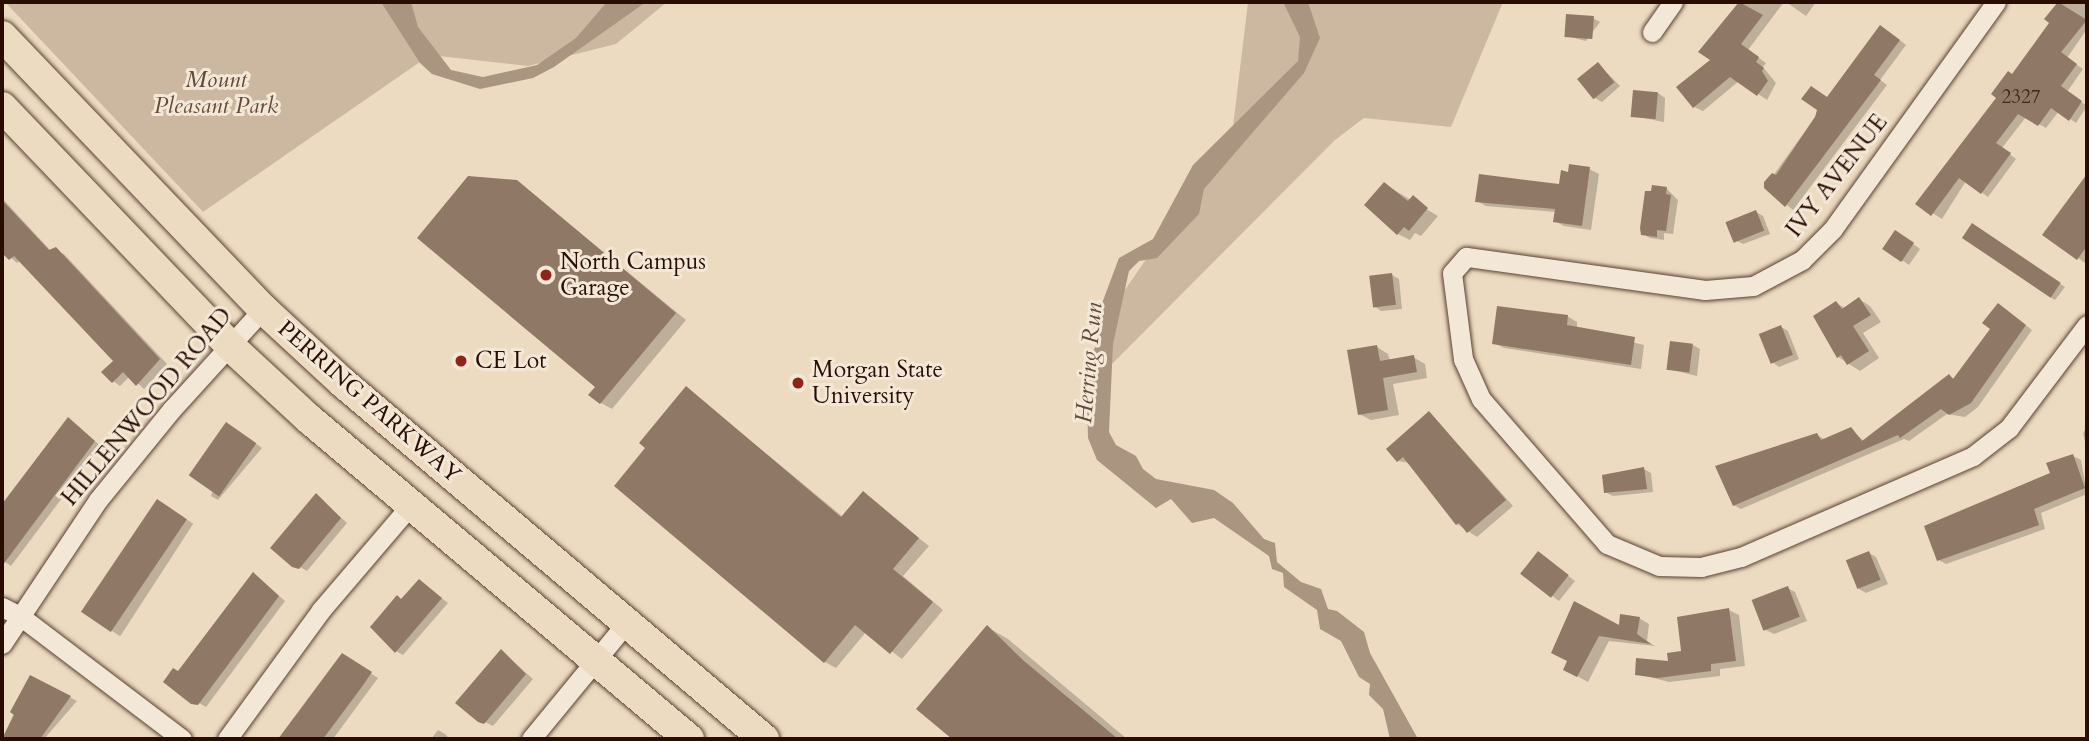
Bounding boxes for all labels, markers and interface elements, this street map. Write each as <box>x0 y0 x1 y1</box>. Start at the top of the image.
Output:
park label: Mount Pleasant Park <box>154 66 278 120</box>
house number: 2327 <box>2002 87 2040 109</box>
street label: IVY AVENUE <box>1781 109 1893 243</box>
place label: North Campus Garage <box>560 248 706 302</box>
marker: North Campus Garage <box>538 267 554 283</box>
water label: Herring Run <box>1069 301 1109 425</box>
street label: HILLENWOOD ROAD <box>56 303 238 511</box>
street label: PERRING PARKWAY <box>272 315 466 489</box>
place label: CE Lot <box>475 347 547 375</box>
marker: CE Lot <box>453 353 469 369</box>
place label: Morgan State University <box>812 356 943 410</box>
marker: Morgan State University <box>790 375 806 391</box>

